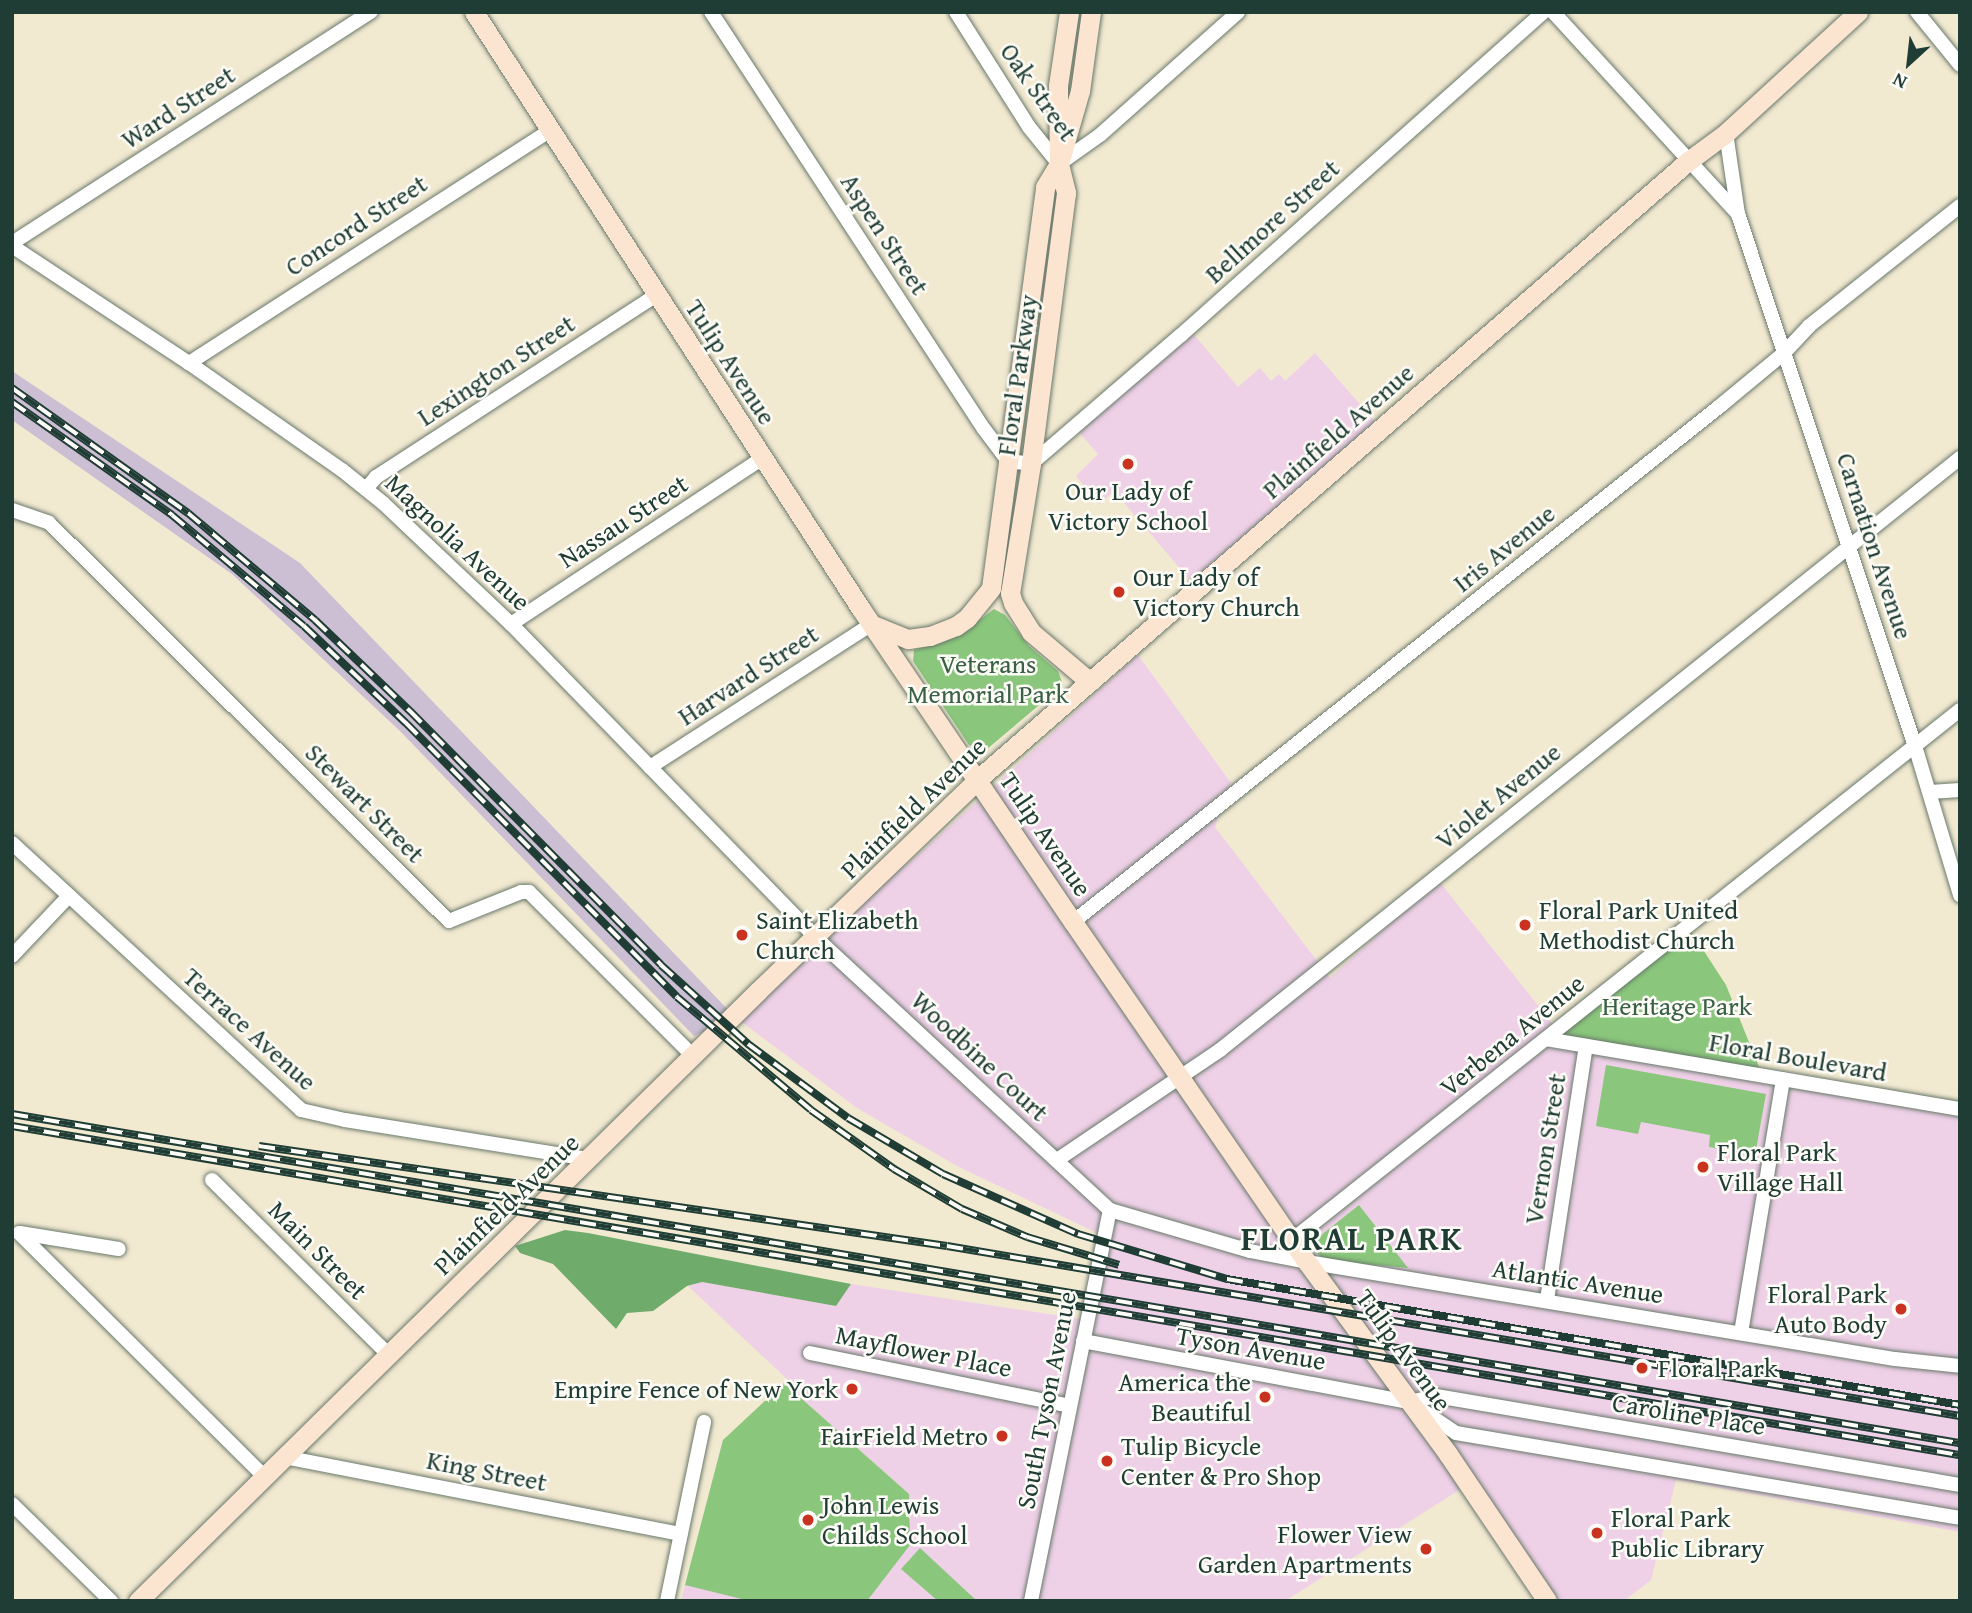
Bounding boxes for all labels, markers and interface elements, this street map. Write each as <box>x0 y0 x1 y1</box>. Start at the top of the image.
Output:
north arrow <box>1874 28 1944 98</box>
street label: Oak Street <box>994 37 1084 147</box>
street label: Ward Street <box>115 59 241 155</box>
text: N <box>1887 66 1911 97</box>
street label: Bellmore Street <box>1198 153 1346 289</box>
street label: Aspen Street <box>834 167 936 301</box>
street label: Concord Street <box>279 168 433 282</box>
street label: Floral Parkway <box>990 292 1044 458</box>
street label: Tulip Avenue <box>679 294 783 430</box>
street label: Lexington Street <box>412 308 580 432</box>
street label: Plainfield Avenue <box>1256 357 1420 505</box>
street label: Carnation Avenue <box>1830 449 1920 643</box>
marker: Our Lady of Victory School <box>1120 456 1136 472</box>
street label: Magnolia Avenue <box>379 467 537 617</box>
street label: Nassau Street <box>553 468 693 574</box>
place label: Our Lady of Victory School <box>1048 475 1208 536</box>
street label: Iris Avenue <box>1447 498 1561 598</box>
place label: Our Lady of Victory Church <box>1133 561 1300 622</box>
marker: Our Lady of Victory Church <box>1111 584 1127 600</box>
street label: Harvard Street <box>672 618 824 732</box>
park label: Veterans Memorial Park <box>907 648 1069 710</box>
street label: Plainfield Avenue <box>834 731 992 885</box>
street label: Violet Avenue <box>1429 736 1567 856</box>
street label: Stewart Street <box>299 737 431 869</box>
street label: Tulip Avenue <box>993 766 1099 902</box>
place label: Floral Park United Methodist Church <box>1539 894 1738 956</box>
place label: Saint Elizabeth Church <box>756 904 919 965</box>
marker: Floral Park United Methodist Church <box>1517 917 1533 933</box>
marker: Saint Elizabeth Church <box>734 927 750 943</box>
street label: Terrace Avenue <box>177 961 323 1097</box>
street label: Verbena Avenue <box>1434 967 1590 1103</box>
street label: Woodbine Court <box>905 985 1055 1127</box>
park label: Heritage Park <box>1602 990 1752 1022</box>
street label: Floral Boulevard <box>1707 1026 1889 1088</box>
street label: Vernon Street <box>1518 1071 1572 1227</box>
street label: Plainfield Avenue <box>427 1127 585 1281</box>
place label: Floral Park Village Hall <box>1717 1136 1843 1198</box>
marker: Floral Park Village Hall <box>1695 1159 1711 1175</box>
street label: Main Street <box>262 1194 374 1306</box>
district label: FLORAL PARK <box>1242 1219 1462 1259</box>
street label: Atlantic Avenue <box>1490 1252 1666 1310</box>
place label: Floral Park Auto Body <box>1768 1278 1887 1340</box>
street label: Tulip Avenue <box>1349 1283 1459 1417</box>
street label: South Tyson Avenue <box>1010 1289 1082 1511</box>
marker: Floral Park Auto Body <box>1893 1301 1909 1317</box>
street label: Mayflower Place <box>833 1319 1015 1383</box>
street label: Tyson Avenue <box>1174 1319 1328 1377</box>
place label: Floral Park <box>1658 1352 1777 1384</box>
marker: Floral Park <box>1632 1358 1652 1378</box>
place label: America the Beautiful <box>1118 1366 1251 1428</box>
place label: Empire Fence of New York <box>554 1373 838 1405</box>
marker: Empire Fence of New York <box>844 1381 860 1397</box>
street label: Caroline Place <box>1610 1387 1768 1441</box>
marker: America the Beautiful <box>1257 1389 1273 1405</box>
place label: FairField Metro <box>821 1420 988 1452</box>
marker: FairField Metro <box>994 1428 1010 1444</box>
place label: Tulip Bicycle Center & Pro Shop <box>1121 1430 1321 1492</box>
street label: King Street <box>424 1444 550 1498</box>
marker: Tulip Bicycle Center & Pro Shop <box>1099 1453 1115 1469</box>
place label: John Lewis Childs School <box>822 1489 968 1550</box>
place label: Floral Park Public Library <box>1611 1502 1764 1564</box>
marker: John Lewis Childs School <box>800 1512 816 1528</box>
place label: Flower View Garden Apartments <box>1198 1518 1412 1580</box>
marker: Floral Park Public Library <box>1589 1525 1605 1541</box>
marker: Flower View Garden Apartments <box>1418 1541 1434 1557</box>

